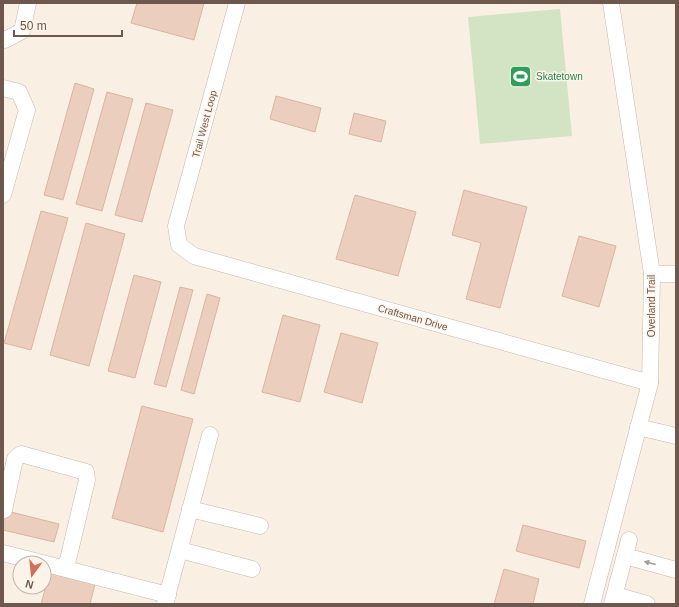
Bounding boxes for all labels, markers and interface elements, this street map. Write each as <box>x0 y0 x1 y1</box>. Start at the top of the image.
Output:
scale bar <box>14 12 122 38</box>
text: 50 m <box>20 19 47 33</box>
sports icon: Skatetown <box>507 63 533 89</box>
place label: Skatetown <box>536 71 583 82</box>
street label: Trail West Loop <box>190 89 219 159</box>
street label: Overland Trail <box>646 275 657 337</box>
street label: Craftsman Drive <box>377 302 450 333</box>
north arrow <box>12 555 52 595</box>
one-way arrow <box>644 560 656 566</box>
text: N <box>24 578 35 591</box>

